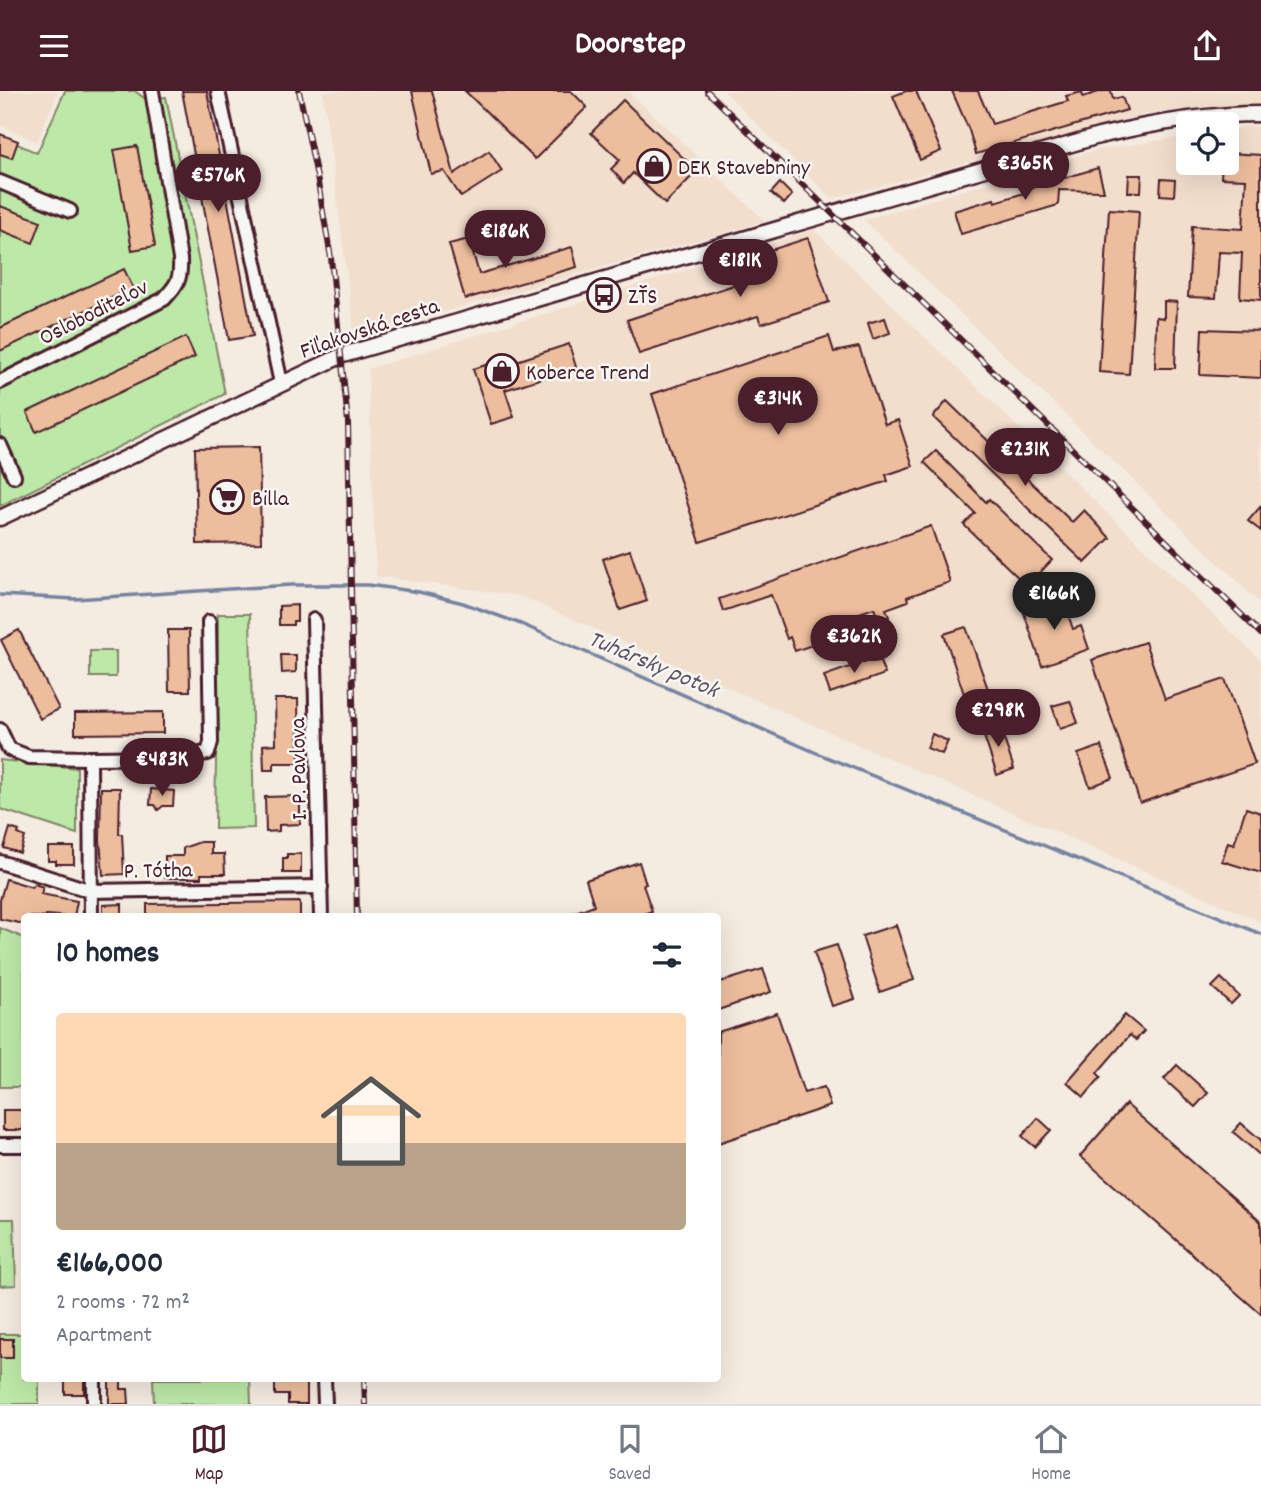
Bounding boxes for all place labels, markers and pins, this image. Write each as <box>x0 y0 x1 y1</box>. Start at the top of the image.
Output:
pin: €365K <box>976 143 1074 202</box>
shop icon: DEK Stavebniny <box>635 147 673 185</box>
place label: DEK Stavebniny <box>678 153 811 186</box>
pin: €576K <box>169 155 267 214</box>
pin: €186K <box>456 211 554 270</box>
pin: €181K <box>691 239 789 299</box>
bus stop icon: ZŤS <box>585 276 623 314</box>
place label: ZŤS <box>628 282 658 315</box>
shop icon: Koberce Trend <box>483 352 521 390</box>
place label: Koberce Trend <box>526 358 649 391</box>
pin: €314K <box>729 377 827 437</box>
pin: €231K <box>976 429 1074 488</box>
supermarket icon: Billa <box>208 478 246 516</box>
place label: Billa <box>252 484 290 517</box>
pin: €166K <box>1005 573 1103 632</box>
pin: €362K <box>805 615 903 675</box>
pin: €298K <box>949 689 1047 749</box>
pin: €483K <box>113 739 211 798</box>

